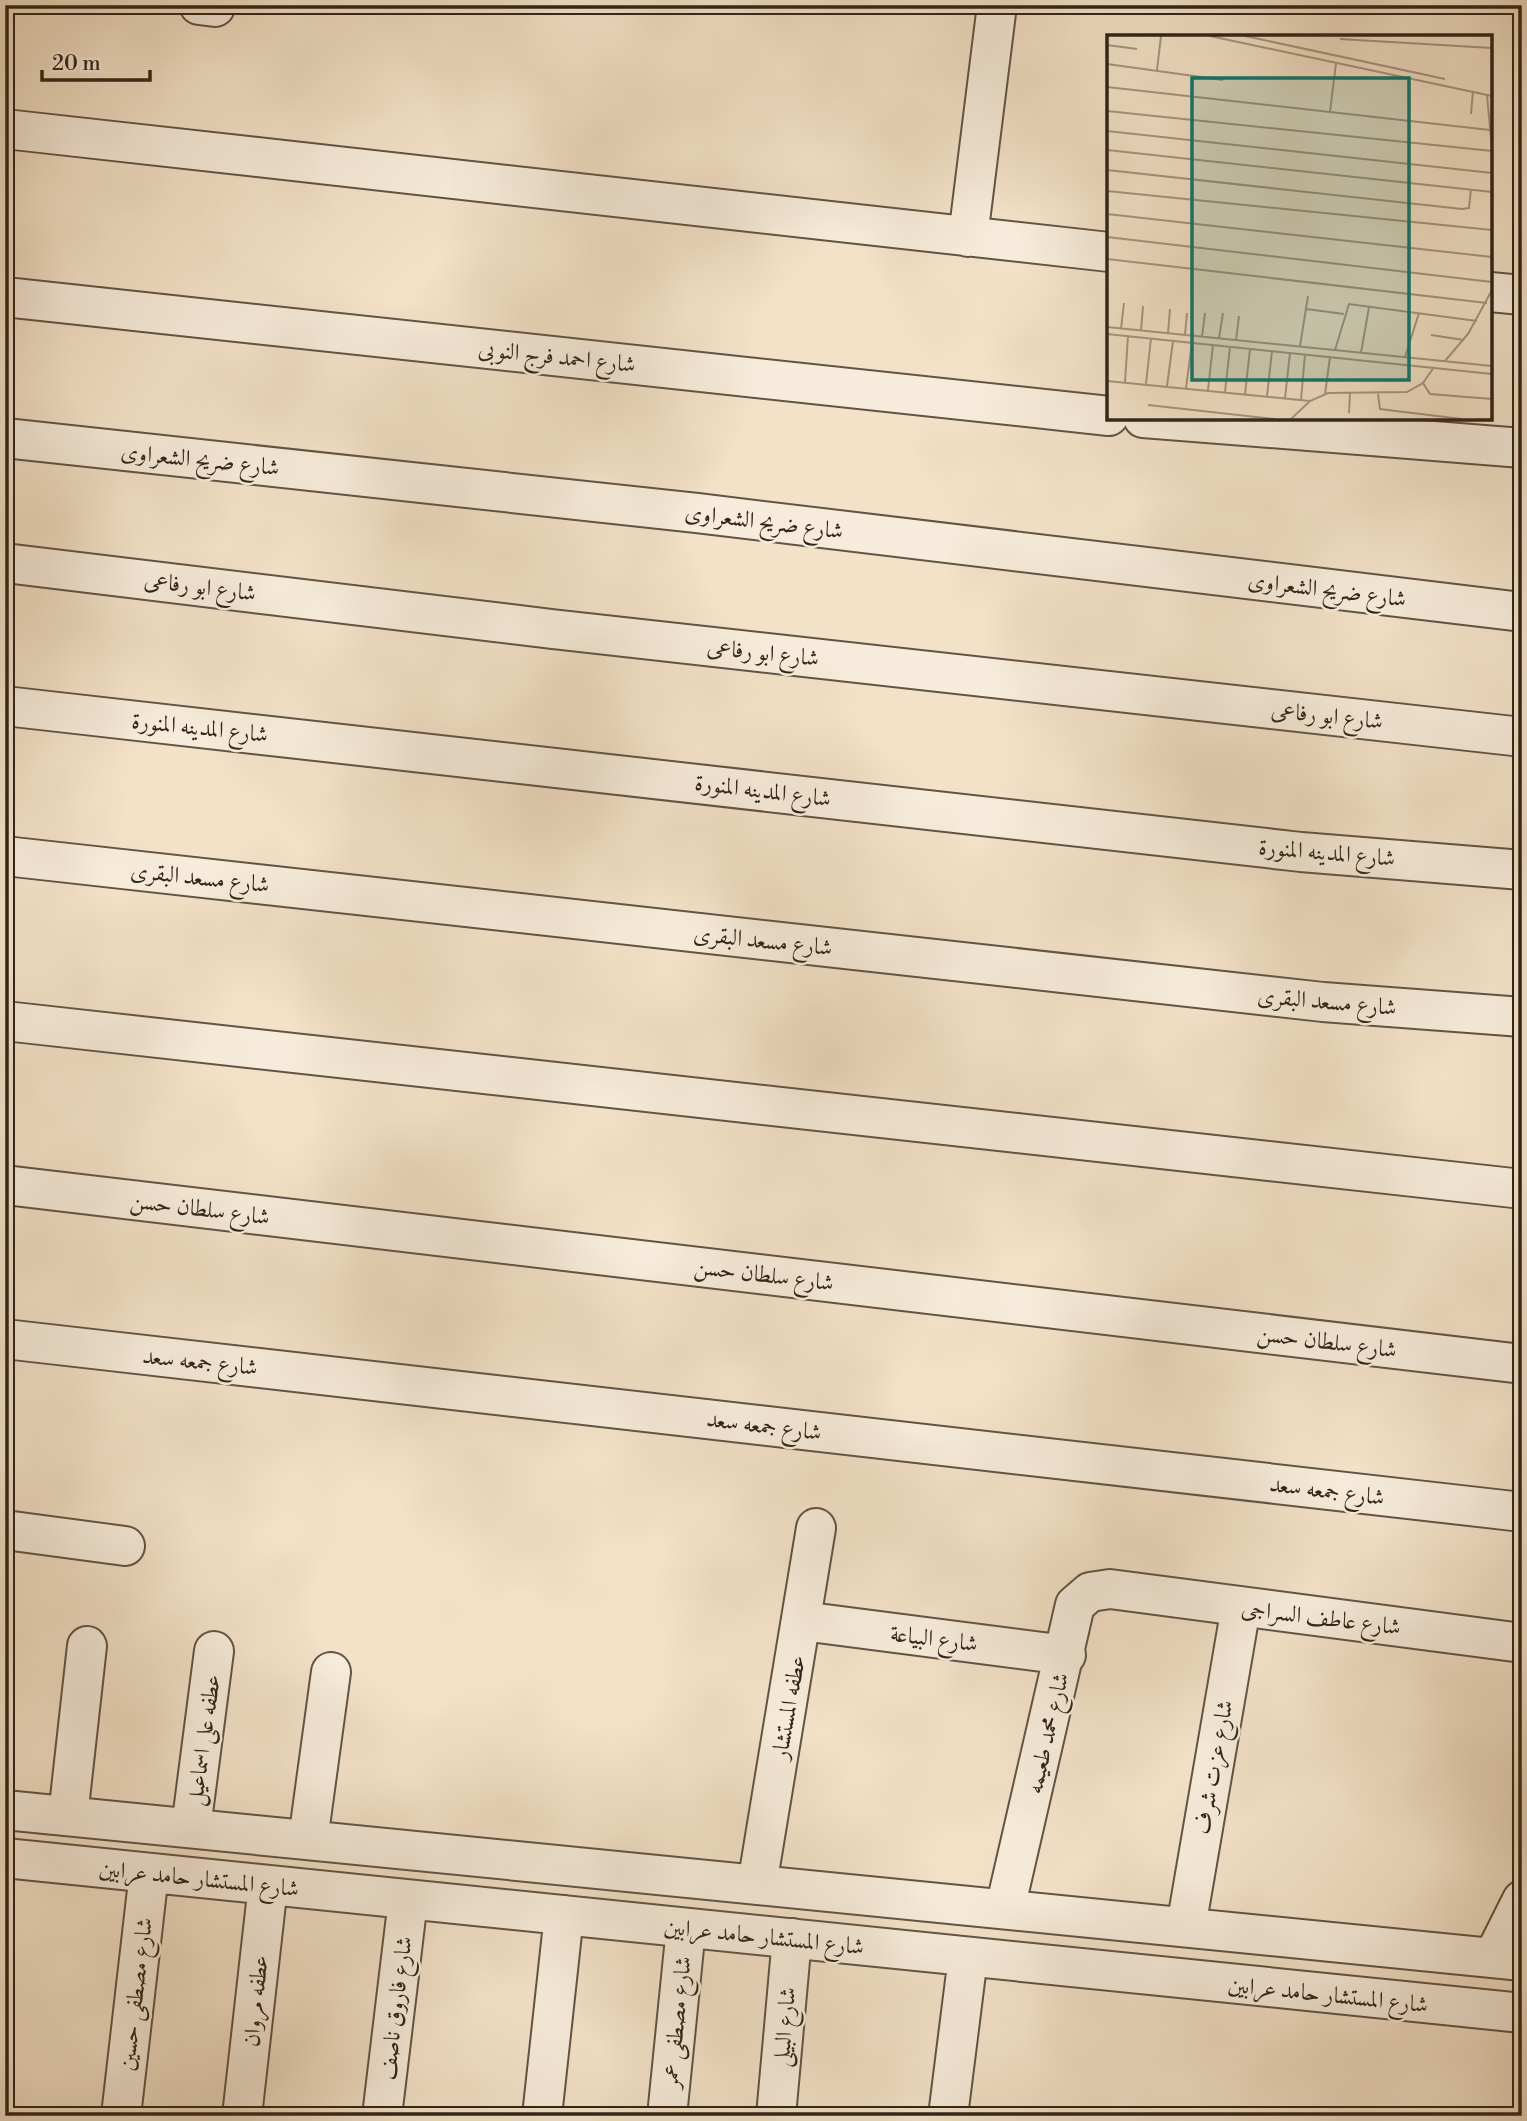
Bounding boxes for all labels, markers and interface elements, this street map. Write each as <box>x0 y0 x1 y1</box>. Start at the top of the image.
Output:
inset map <box>1107 35 1492 420</box>
scale bar <box>42 38 150 82</box>
text: 20 m <box>52 51 101 77</box>
street label: شارع احمد فرج النوبى <box>476 335 637 385</box>
street label: شارع ضريح الشعراوى <box>119 438 281 487</box>
street label: شارع ضريح الشعراوى <box>682 498 845 551</box>
street label: شارع ابو رفاعى <box>142 566 257 613</box>
street label: شارع ضريح الشعراوى <box>1245 566 1408 619</box>
street label: شارع ابو رفاعى <box>705 633 820 678</box>
street label: شارع ابو رفاعى <box>1269 696 1384 741</box>
street label: شارع المدينه المنورة <box>130 707 270 754</box>
street label: شارع المدينه المنورة <box>693 769 833 818</box>
street label: شارع المدينه المنورة <box>1257 833 1396 878</box>
street label: شارع مسعد البقرى <box>129 857 271 904</box>
street label: شارع مسعد البقرى <box>692 920 834 967</box>
street label: شارع مسعد البقرى <box>1256 982 1398 1027</box>
street label: شارع سلطان حسن <box>128 1187 271 1236</box>
street label: شارع سلطان حسن <box>692 1253 835 1302</box>
street label: شارع سلطان حسن <box>1255 1320 1398 1369</box>
street label: شارع جمعه سعد <box>140 1342 259 1387</box>
street label: شارع جمعه سعد <box>704 1405 823 1452</box>
street label: شارع جمعه سعد <box>1267 1470 1386 1517</box>
street label: شارع عاطف السراجى <box>1239 1594 1402 1647</box>
street label: شارع البياعة <box>888 1620 979 1663</box>
street label: عطفه المستشار <box>766 1653 812 1763</box>
street label: شارع محمد طعيمه <box>1020 1670 1080 1798</box>
street label: عطفه على اسماعيل <box>181 1673 230 1808</box>
street label: شارع عزت شرف <box>1188 1698 1244 1837</box>
street label: شارع المستشار حامد عرابين <box>97 1855 300 1908</box>
street label: شارع المستشار حامد عرابين <box>662 1913 865 1966</box>
street label: شارع مصطفى حسين <box>113 1916 164 2073</box>
street label: شارع فاروق ناصف <box>373 1935 424 2082</box>
street label: عطفه مروان <box>237 1954 276 2048</box>
street label: شارع مصطفى عمر <box>656 1955 703 2092</box>
street label: شارع المستشار حامد عرابين <box>1226 1971 1429 2024</box>
street label: شارع البيلى <box>768 1986 807 2069</box>

